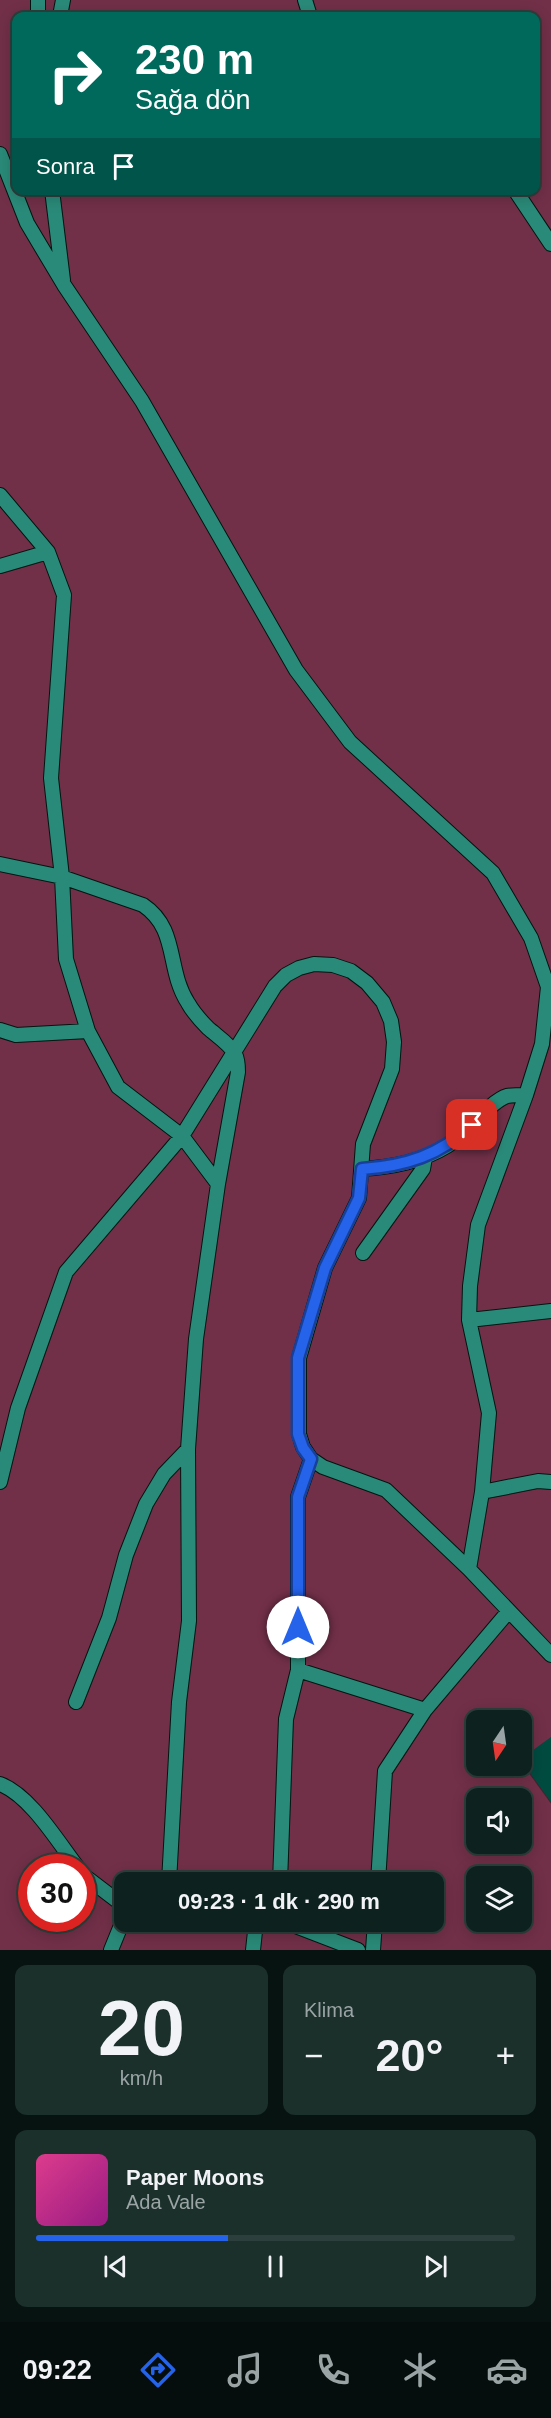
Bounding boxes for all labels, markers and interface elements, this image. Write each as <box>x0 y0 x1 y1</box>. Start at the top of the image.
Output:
icon: right <box>36 36 114 114</box>
text: 230 m <box>135 36 254 83</box>
text: Sağa dön <box>135 85 251 115</box>
icon: arrive <box>107 150 140 183</box>
text: Sonra <box>36 154 95 179</box>
pin <box>446 1099 497 1150</box>
icon: arrive <box>455 1108 488 1141</box>
position arrow <box>266 1595 330 1659</box>
north arrow <box>466 1710 532 1776</box>
map controls <box>466 1710 532 1932</box>
button: sound <box>466 1788 532 1854</box>
speed limit sign: 30 <box>18 1854 96 1932</box>
button: layers <box>466 1866 532 1932</box>
text: 09:23 · 1 dk · 290 m <box>178 1889 380 1914</box>
text: 20 <box>98 1984 185 2072</box>
text: Klima <box>304 1999 354 2021</box>
text: 20° <box>375 2030 444 2081</box>
text: − <box>304 2037 323 2074</box>
text: + <box>496 2037 515 2074</box>
text: km/h <box>120 2067 163 2089</box>
text: Paper Moons <box>126 2165 264 2190</box>
text: Ada Vale <box>126 2191 206 2213</box>
icon: previous <box>99 2250 132 2283</box>
icon: pause <box>259 2250 292 2283</box>
icon: next <box>419 2250 452 2283</box>
icon: directions <box>137 2349 179 2391</box>
icon: music <box>224 2349 266 2391</box>
icon: phone <box>312 2349 354 2391</box>
icon: climate <box>399 2349 441 2391</box>
icon: car <box>486 2349 528 2391</box>
text: 09:22 <box>23 2355 92 2385</box>

